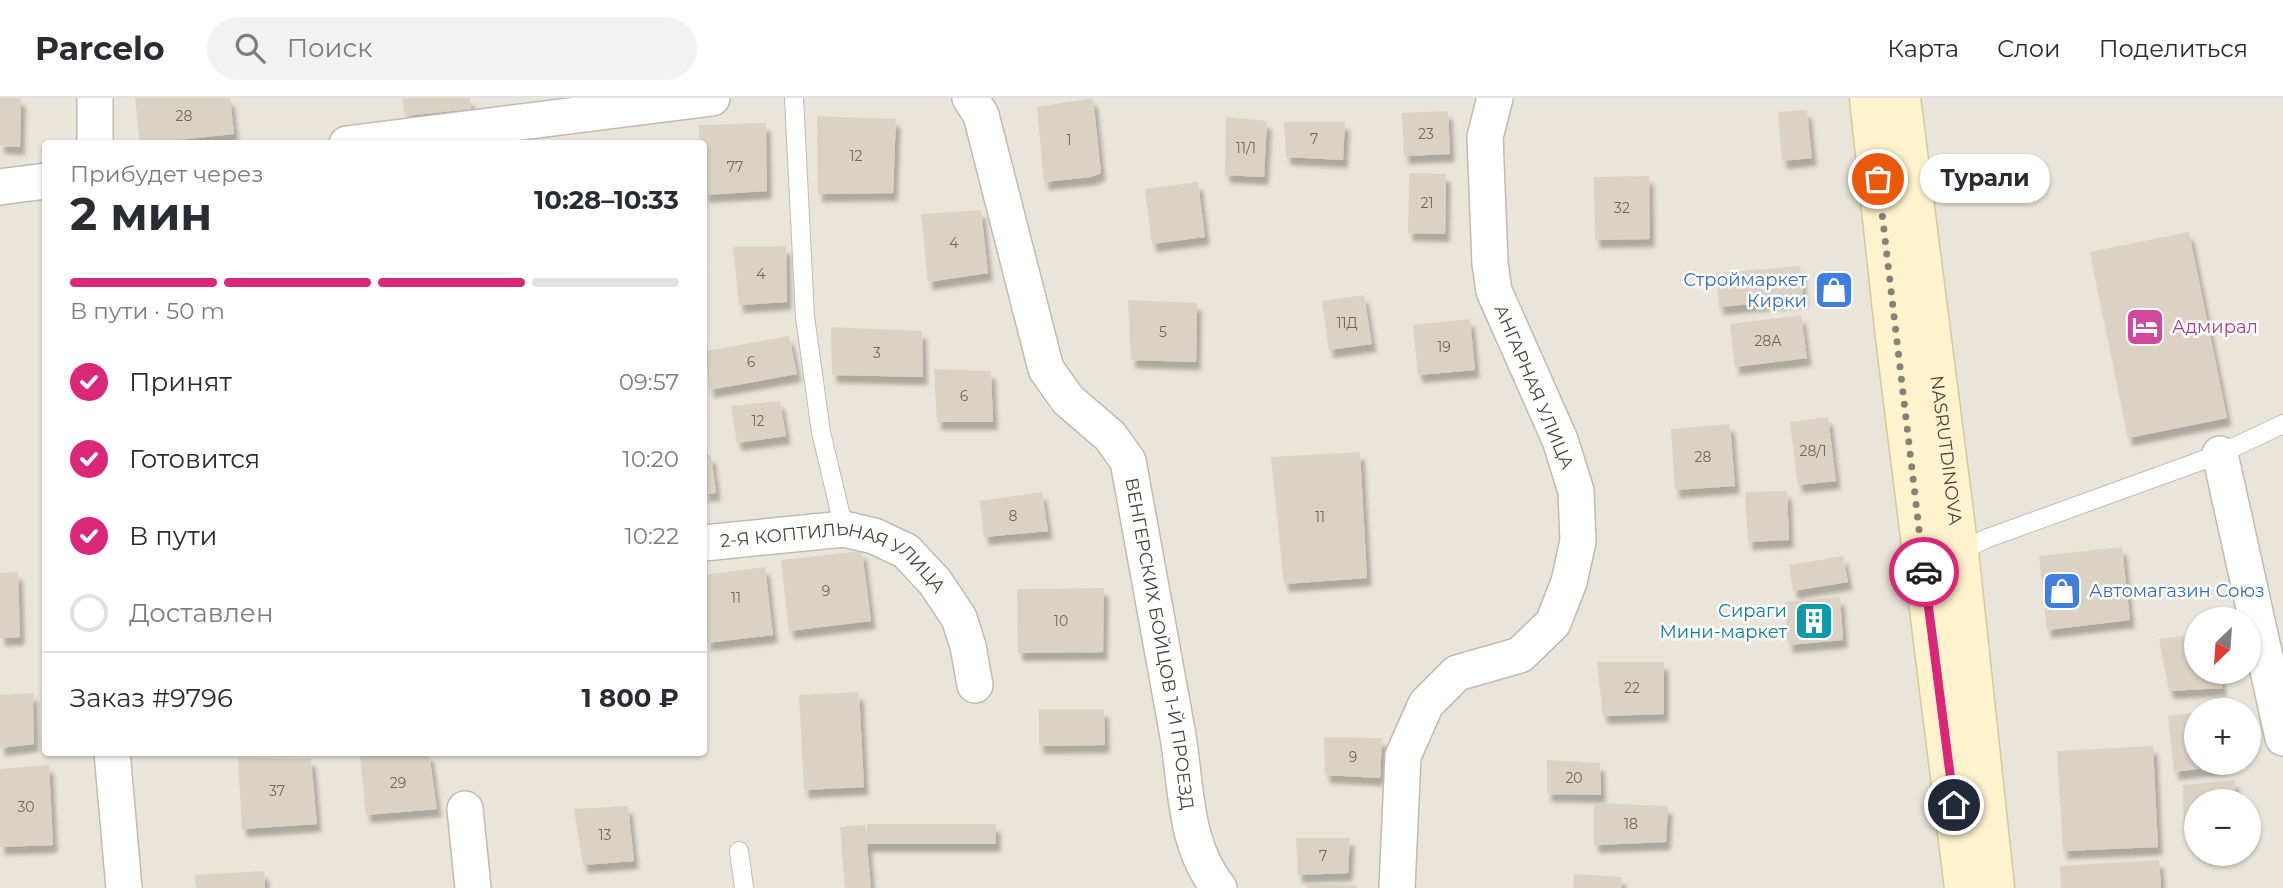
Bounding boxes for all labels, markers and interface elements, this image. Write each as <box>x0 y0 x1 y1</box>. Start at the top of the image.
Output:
search box <box>207 17 697 80</box>
text: Parcelo <box>35 28 165 68</box>
icon: search <box>231 29 269 67</box>
text: Поиск <box>287 32 372 64</box>
text: Карта <box>1887 34 1959 63</box>
text: Слои <box>1997 34 2061 63</box>
text: Поделиться <box>2099 34 2248 63</box>
house number: 28 <box>176 107 193 125</box>
house number: 23 <box>1418 125 1434 143</box>
house number: 7 <box>1310 130 1318 148</box>
house number: 1 <box>1066 131 1072 149</box>
house number: 11/1 <box>1236 139 1256 157</box>
house number: 12 <box>849 147 863 165</box>
pin <box>1848 149 1908 209</box>
callout: Турали <box>1920 154 2050 204</box>
house number: 77 <box>727 158 743 176</box>
text: Прибудет через <box>70 160 264 188</box>
icon: bag <box>1859 160 1897 198</box>
text: Турали <box>1940 164 2030 192</box>
text: 10:28–10:33 <box>534 184 679 216</box>
text: 2 мин <box>70 185 212 242</box>
house number: 21 <box>1420 194 1434 212</box>
house number: 32 <box>1614 199 1630 217</box>
house number: 4 <box>949 234 959 252</box>
house number: 4 <box>756 265 766 283</box>
place label: Строймаркет Кирки <box>1683 269 1807 312</box>
shop icon: Строймаркет Кирки <box>1813 269 1855 311</box>
text: В пути · 50 m <box>70 297 225 325</box>
street label: АНГАРНАЯ УЛИЦА <box>1489 301 1579 473</box>
hotel icon: Адмирал <box>2124 306 2166 348</box>
house number: 11Д <box>1336 314 1358 332</box>
place label: Адмирал <box>2172 316 2258 338</box>
house number: 5 <box>1159 323 1167 341</box>
house number: 28А <box>1754 332 1782 350</box>
house number: 19 <box>1437 338 1451 356</box>
house number: 3 <box>873 344 881 362</box>
house number: 6 <box>747 353 756 371</box>
icon: check <box>70 363 108 401</box>
text: Принят <box>129 366 232 398</box>
text: 09:57 <box>619 368 679 396</box>
street label: NASRUTDINOVA <box>1926 374 1966 526</box>
house number: 6 <box>960 387 969 405</box>
house number: 12 <box>751 412 765 430</box>
icon: check <box>70 440 108 478</box>
house number: 28/1 <box>1799 442 1827 460</box>
text: Готовится <box>129 443 260 475</box>
text: 10:20 <box>622 445 679 473</box>
house number: 28 <box>1695 448 1712 466</box>
street label: ВЕНГЕРСКИХ БОЙЦОВ 1-Й ПРОЕЗД <box>1120 476 1198 811</box>
house number: 8 <box>1009 507 1018 525</box>
house number: 11 <box>1315 508 1325 526</box>
icon: check <box>70 517 108 555</box>
street label: 2-Я КОПТИЛЬНАЯ УЛИЦА <box>719 518 950 597</box>
text: В пути <box>129 520 218 552</box>
text: 10:22 <box>624 522 679 550</box>
courier <box>1889 537 1959 607</box>
icon: car <box>1905 553 1943 591</box>
shop icon: Автомагазин Союз <box>2041 570 2083 612</box>
place label: Автомагазин Союз <box>2089 580 2265 602</box>
house number: 9 <box>822 582 830 600</box>
house number: 11 <box>731 589 741 607</box>
text: Доставлен <box>129 597 274 629</box>
place label: Сираги Мини-маркет <box>1659 600 1787 643</box>
building icon: Сираги Мини-маркет <box>1793 600 1835 642</box>
north arrow <box>2184 607 2261 684</box>
map controls <box>2184 607 2261 866</box>
house number: 10 <box>1054 612 1068 630</box>
house number: 22 <box>1624 679 1640 697</box>
text: Заказ #9796 <box>70 682 233 714</box>
text: 1 800 ₽ <box>581 682 679 714</box>
button: + <box>2184 698 2261 775</box>
house number: 9 <box>1349 748 1357 766</box>
house number: 20 <box>1565 769 1583 787</box>
house number: 29 <box>390 774 406 792</box>
pin <box>1924 775 1984 835</box>
house number: 37 <box>269 782 285 800</box>
icon: home <box>1935 786 1973 824</box>
button: − <box>2184 789 2261 866</box>
house number: 30 <box>17 798 35 816</box>
house number: 18 <box>1624 815 1638 833</box>
house number: 13 <box>599 826 612 844</box>
house number: 7 <box>1319 847 1327 865</box>

